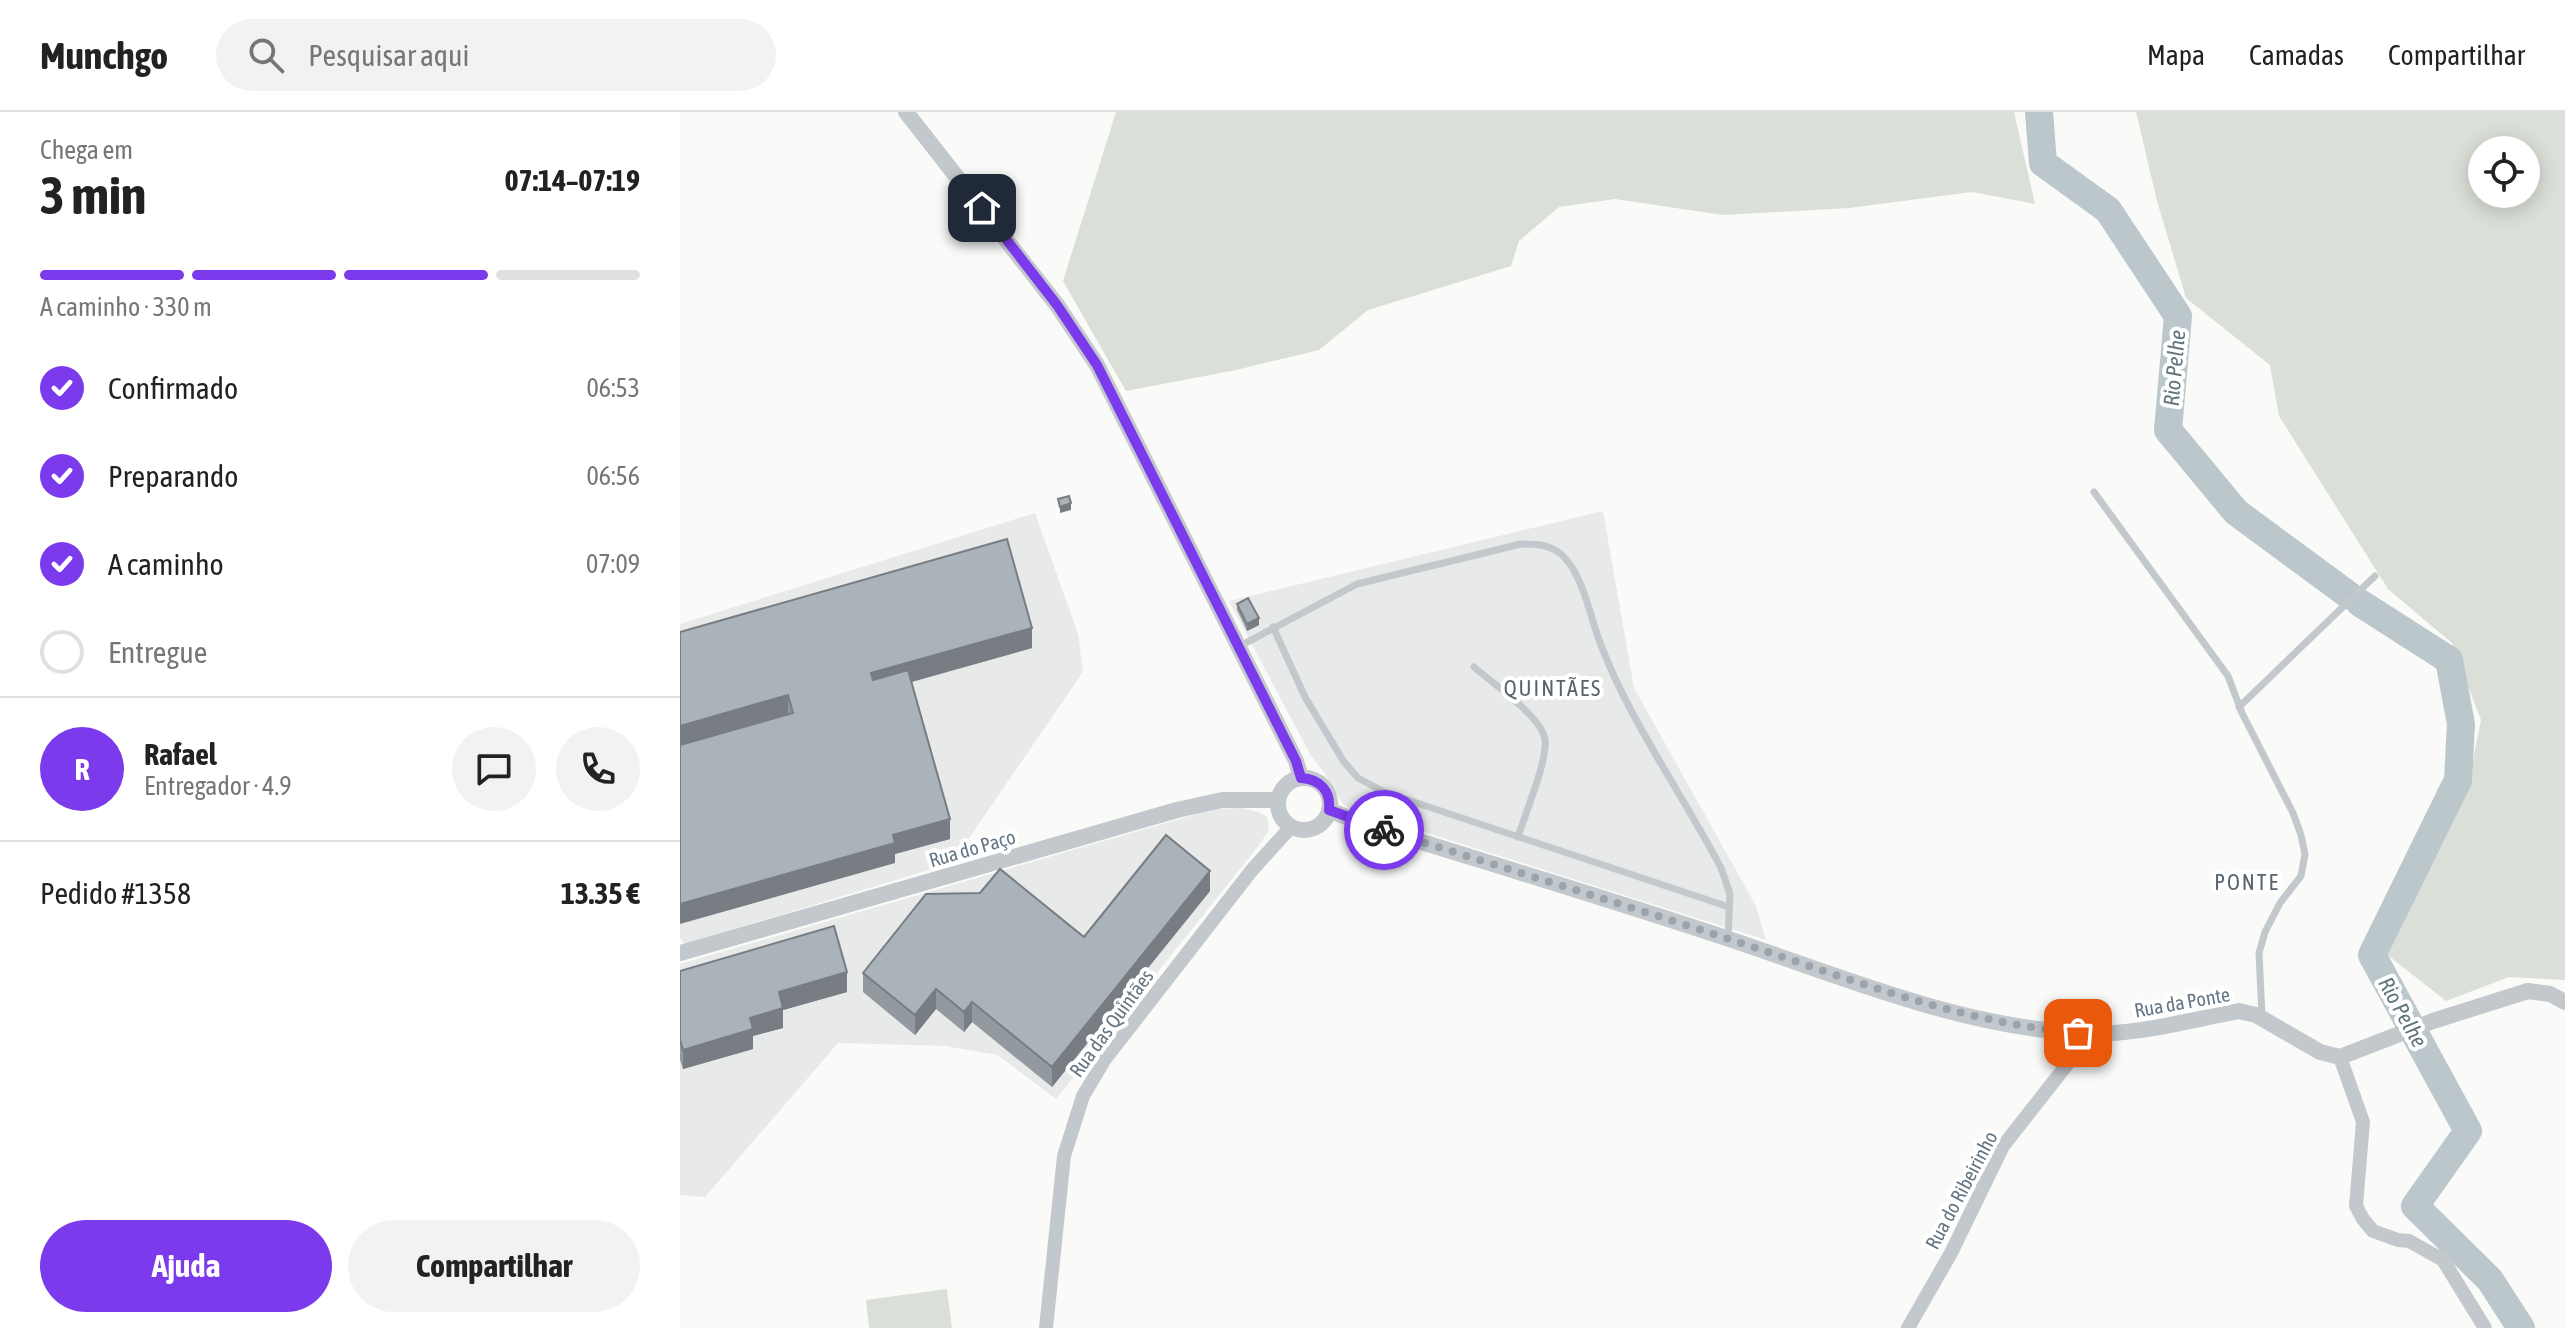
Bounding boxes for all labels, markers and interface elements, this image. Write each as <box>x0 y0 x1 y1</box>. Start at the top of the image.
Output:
search box <box>216 19 776 91</box>
icon: search <box>244 33 288 77</box>
text: Munchgo <box>40 34 168 77</box>
text: Pesquisar aqui <box>308 38 469 72</box>
text: Mapa <box>2147 39 2205 71</box>
text: Camadas <box>2249 39 2344 71</box>
text: Compartilhar <box>2388 39 2525 71</box>
text: Chega em <box>40 135 133 165</box>
map controls <box>2468 136 2540 208</box>
button: locate <box>2468 136 2540 208</box>
text: 07:14–07:19 <box>505 163 640 197</box>
text: 3 min <box>40 165 146 225</box>
pin <box>948 174 1016 242</box>
icon: home <box>960 186 1004 230</box>
text: A caminho · 330 m <box>40 292 212 322</box>
water label: Rio Pelhe <box>2158 329 2190 407</box>
icon: check <box>40 366 84 410</box>
text: Confirmado <box>108 371 238 405</box>
text: 06:53 <box>586 373 640 403</box>
icon: check <box>40 454 84 498</box>
text: Preparando <box>108 459 238 493</box>
text: 06:56 <box>586 461 640 491</box>
icon: check <box>40 542 84 586</box>
text: A caminho <box>108 547 224 581</box>
text: 07:09 <box>586 549 640 579</box>
text: Entregue <box>108 635 207 669</box>
district label: QUINTÃES <box>1504 675 1602 701</box>
button: chat <box>452 727 536 811</box>
button: phone <box>556 727 640 811</box>
text: Rafael <box>144 737 217 771</box>
text: R <box>75 752 90 786</box>
text: Entregador · 4.9 <box>144 771 291 801</box>
courier <box>1344 790 1424 870</box>
icon: bike <box>1362 808 1406 852</box>
street label: Rua do Paço <box>926 825 1018 871</box>
district label: PONTE <box>2214 869 2280 895</box>
text: Pedido #1358 <box>40 876 191 910</box>
text: 13.35 € <box>561 876 640 910</box>
street label: Rua das Quintães <box>1064 965 1158 1081</box>
water label: Rio Pelhe <box>2373 972 2433 1052</box>
street label: Rua da Ponte <box>2132 982 2232 1022</box>
pin <box>2044 999 2112 1067</box>
icon: bag <box>2056 1011 2100 1055</box>
street label: Rua do Ribeirinho <box>1920 1127 2002 1253</box>
button: Ajuda <box>40 1220 332 1312</box>
button: Compartilhar <box>348 1220 640 1312</box>

